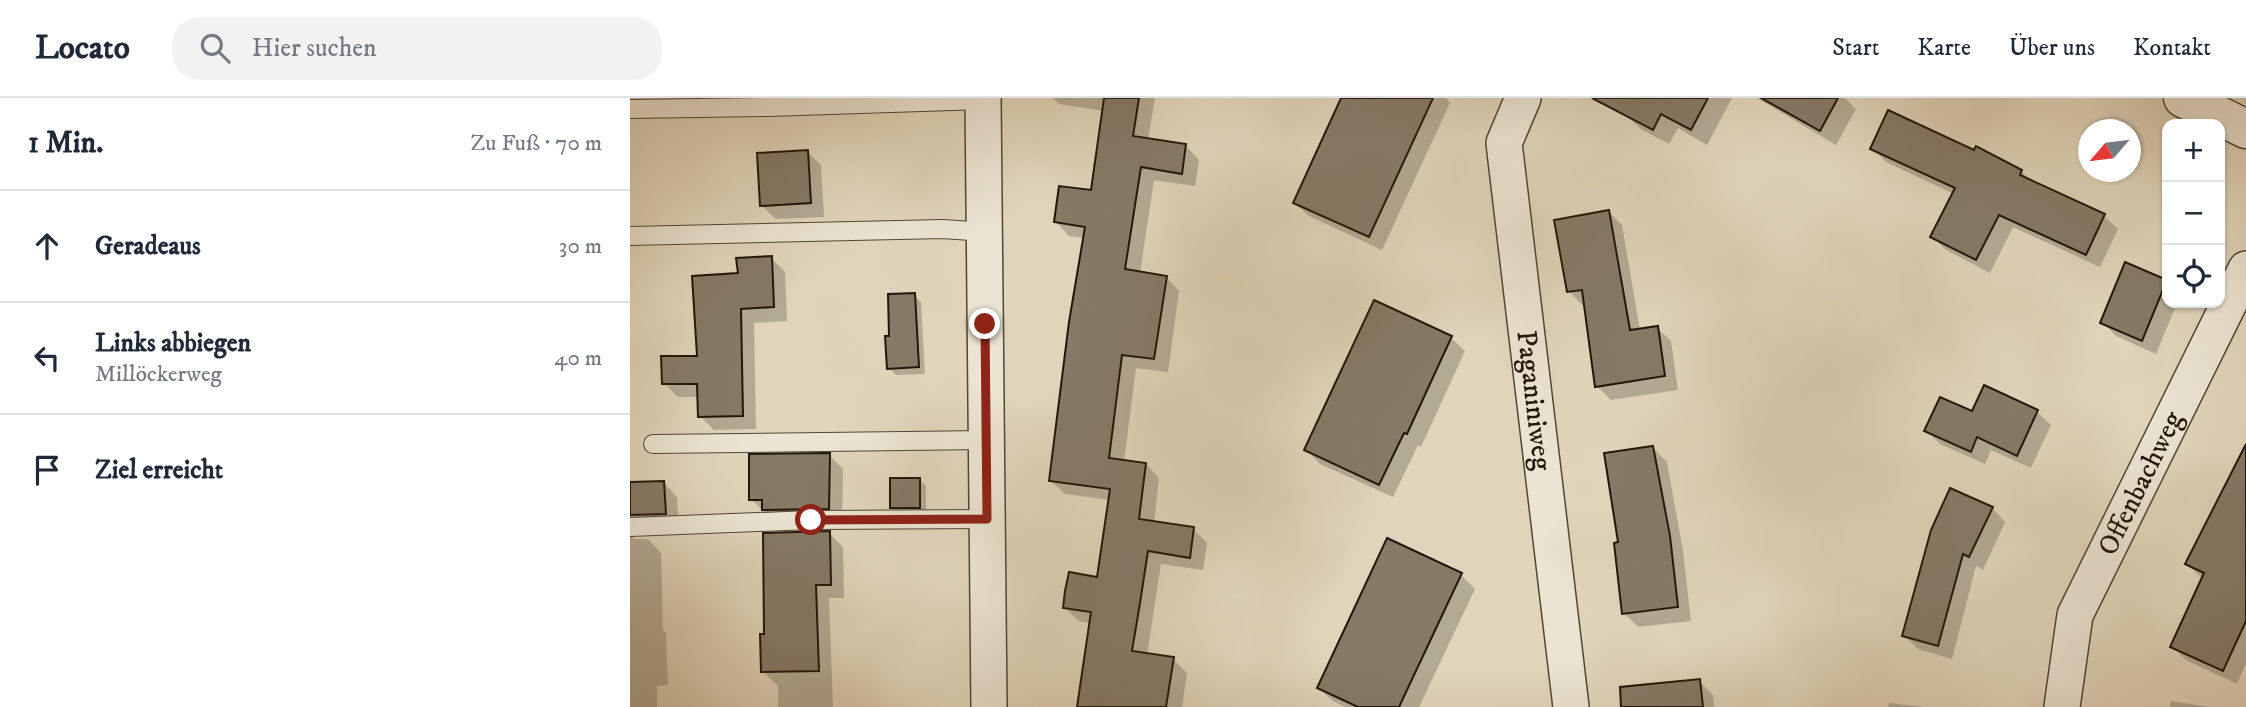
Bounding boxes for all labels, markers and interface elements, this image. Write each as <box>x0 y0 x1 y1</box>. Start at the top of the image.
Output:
search box <box>172 17 662 80</box>
text: Locato <box>35 28 130 69</box>
icon: search <box>196 29 234 67</box>
text: Hier suchen <box>252 32 377 65</box>
text: Start <box>1832 33 1879 63</box>
text: Karte <box>1917 33 1971 63</box>
text: Über uns <box>2009 33 2095 63</box>
text: Kontakt <box>2133 33 2211 63</box>
north arrow <box>2078 119 2141 182</box>
map controls <box>2162 119 2225 308</box>
button: + <box>2162 119 2225 182</box>
text: 1 Min. <box>28 125 103 162</box>
text: Zu Fuß · 70 m <box>471 129 602 158</box>
button: − <box>2162 182 2225 245</box>
icon: ahead <box>28 227 66 265</box>
text: Geradeaus <box>95 230 201 263</box>
text: 30 m <box>559 232 602 261</box>
button: locate <box>2162 245 2225 308</box>
route end <box>969 308 1000 339</box>
text: Links abbiegen <box>95 327 251 360</box>
street label: Paganiniweg <box>1509 329 1560 473</box>
icon: left <box>28 339 66 377</box>
text: 40 m <box>554 344 602 373</box>
text: Millöckerweg <box>95 360 222 389</box>
street label: Offenbachweg <box>2090 405 2191 561</box>
icon: arrive <box>28 451 66 489</box>
text: Ziel erreicht <box>95 454 223 487</box>
route start <box>795 504 826 535</box>

